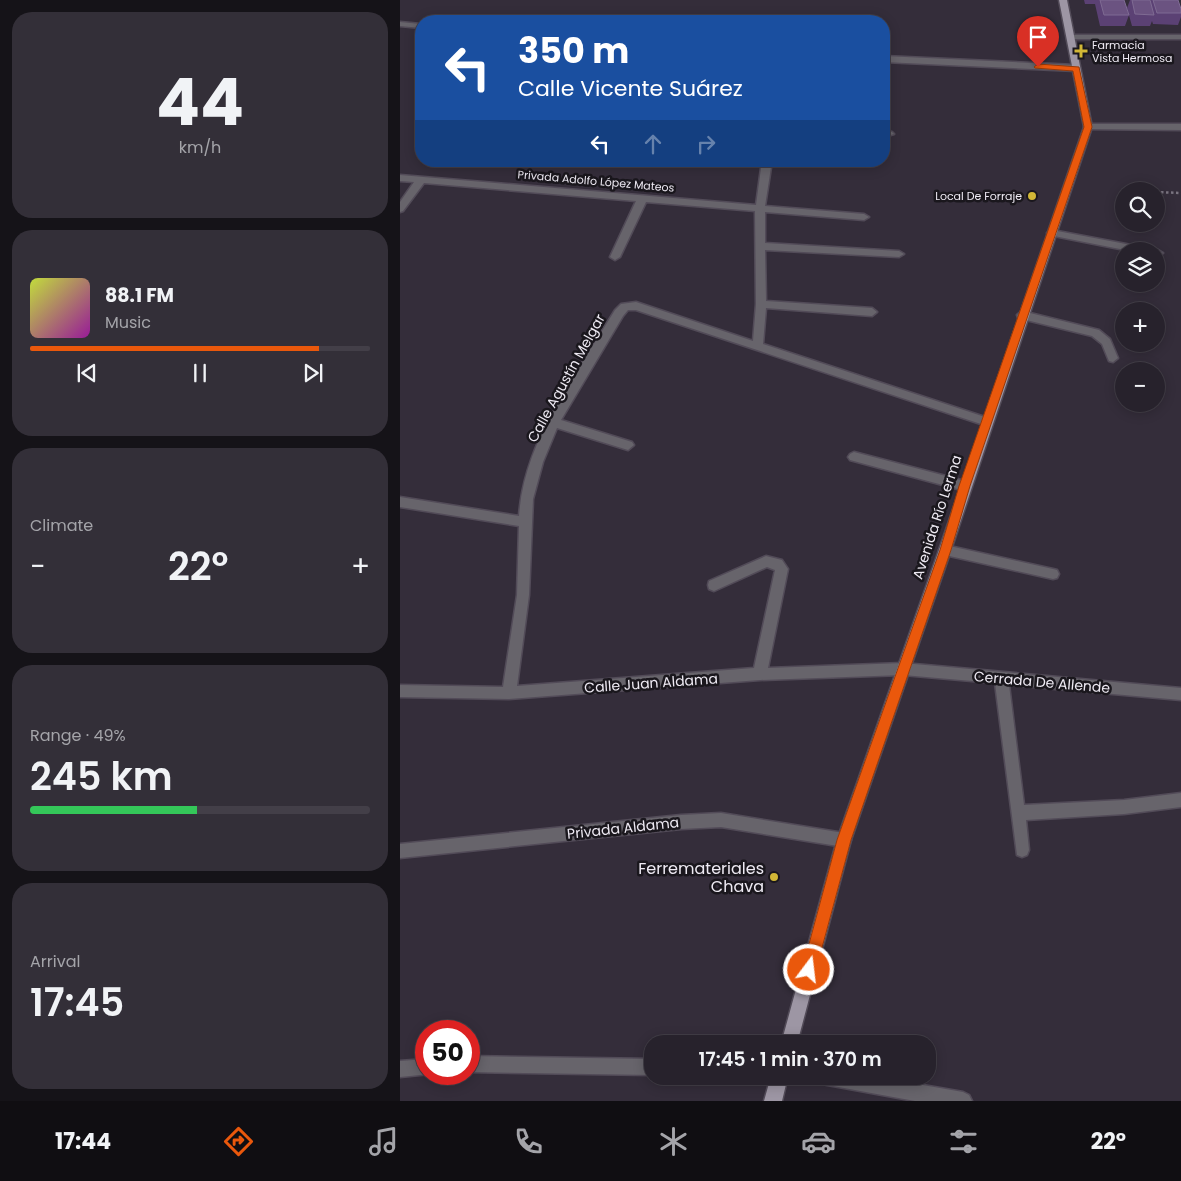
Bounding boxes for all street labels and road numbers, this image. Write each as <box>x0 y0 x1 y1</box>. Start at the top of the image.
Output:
street label: Privada Adolfo López Mateos <box>517 166 675 196</box>
street label: Calle Agustín Melgar <box>522 310 610 446</box>
street label: Avenida Río Lerma <box>907 452 967 582</box>
street label: Cerrada De Allende <box>973 666 1111 698</box>
street label: Calle Juan Aldama <box>584 668 718 698</box>
street label: Privada Aldama <box>566 812 680 844</box>

